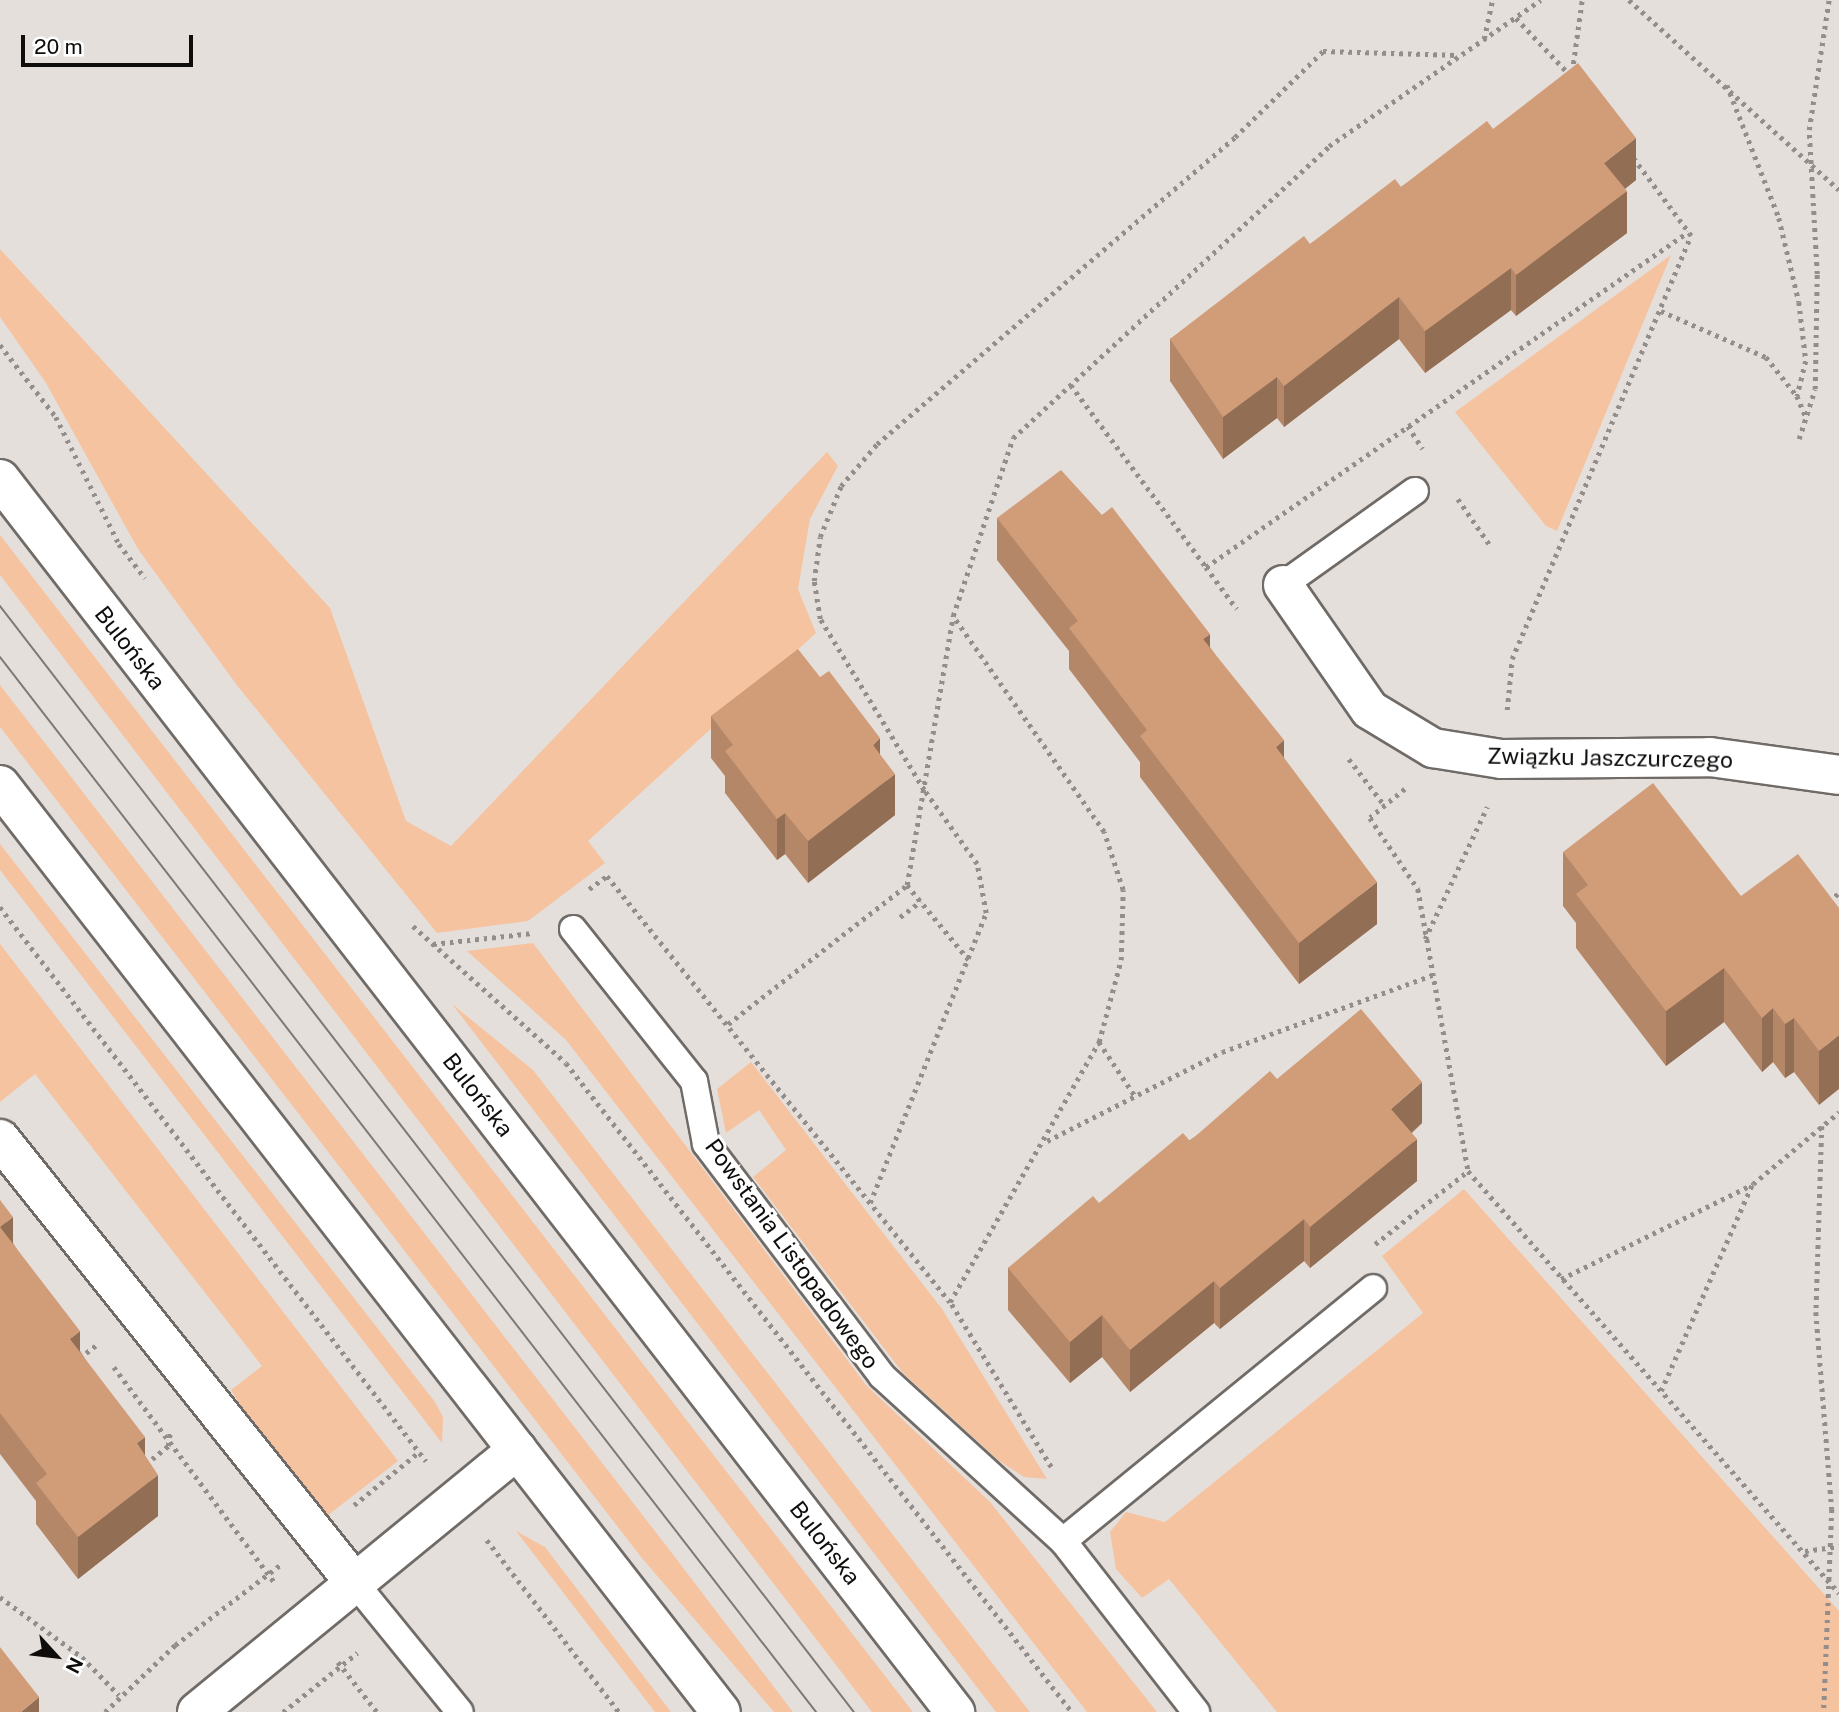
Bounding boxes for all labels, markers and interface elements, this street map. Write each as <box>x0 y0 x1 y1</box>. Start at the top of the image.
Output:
scale bar <box>24 21 196 65</box>
text: 20 m <box>34 34 83 59</box>
street label: Bulońska <box>89 601 171 695</box>
street label: Związku Jaszczurczego <box>1487 742 1733 774</box>
street label: Bulońska <box>437 1048 519 1142</box>
street label: Powstania Listopadowego <box>699 1134 885 1374</box>
street label: Bulońska <box>784 1496 866 1590</box>
north arrow <box>21 1621 91 1691</box>
text: N <box>62 1654 88 1677</box>

